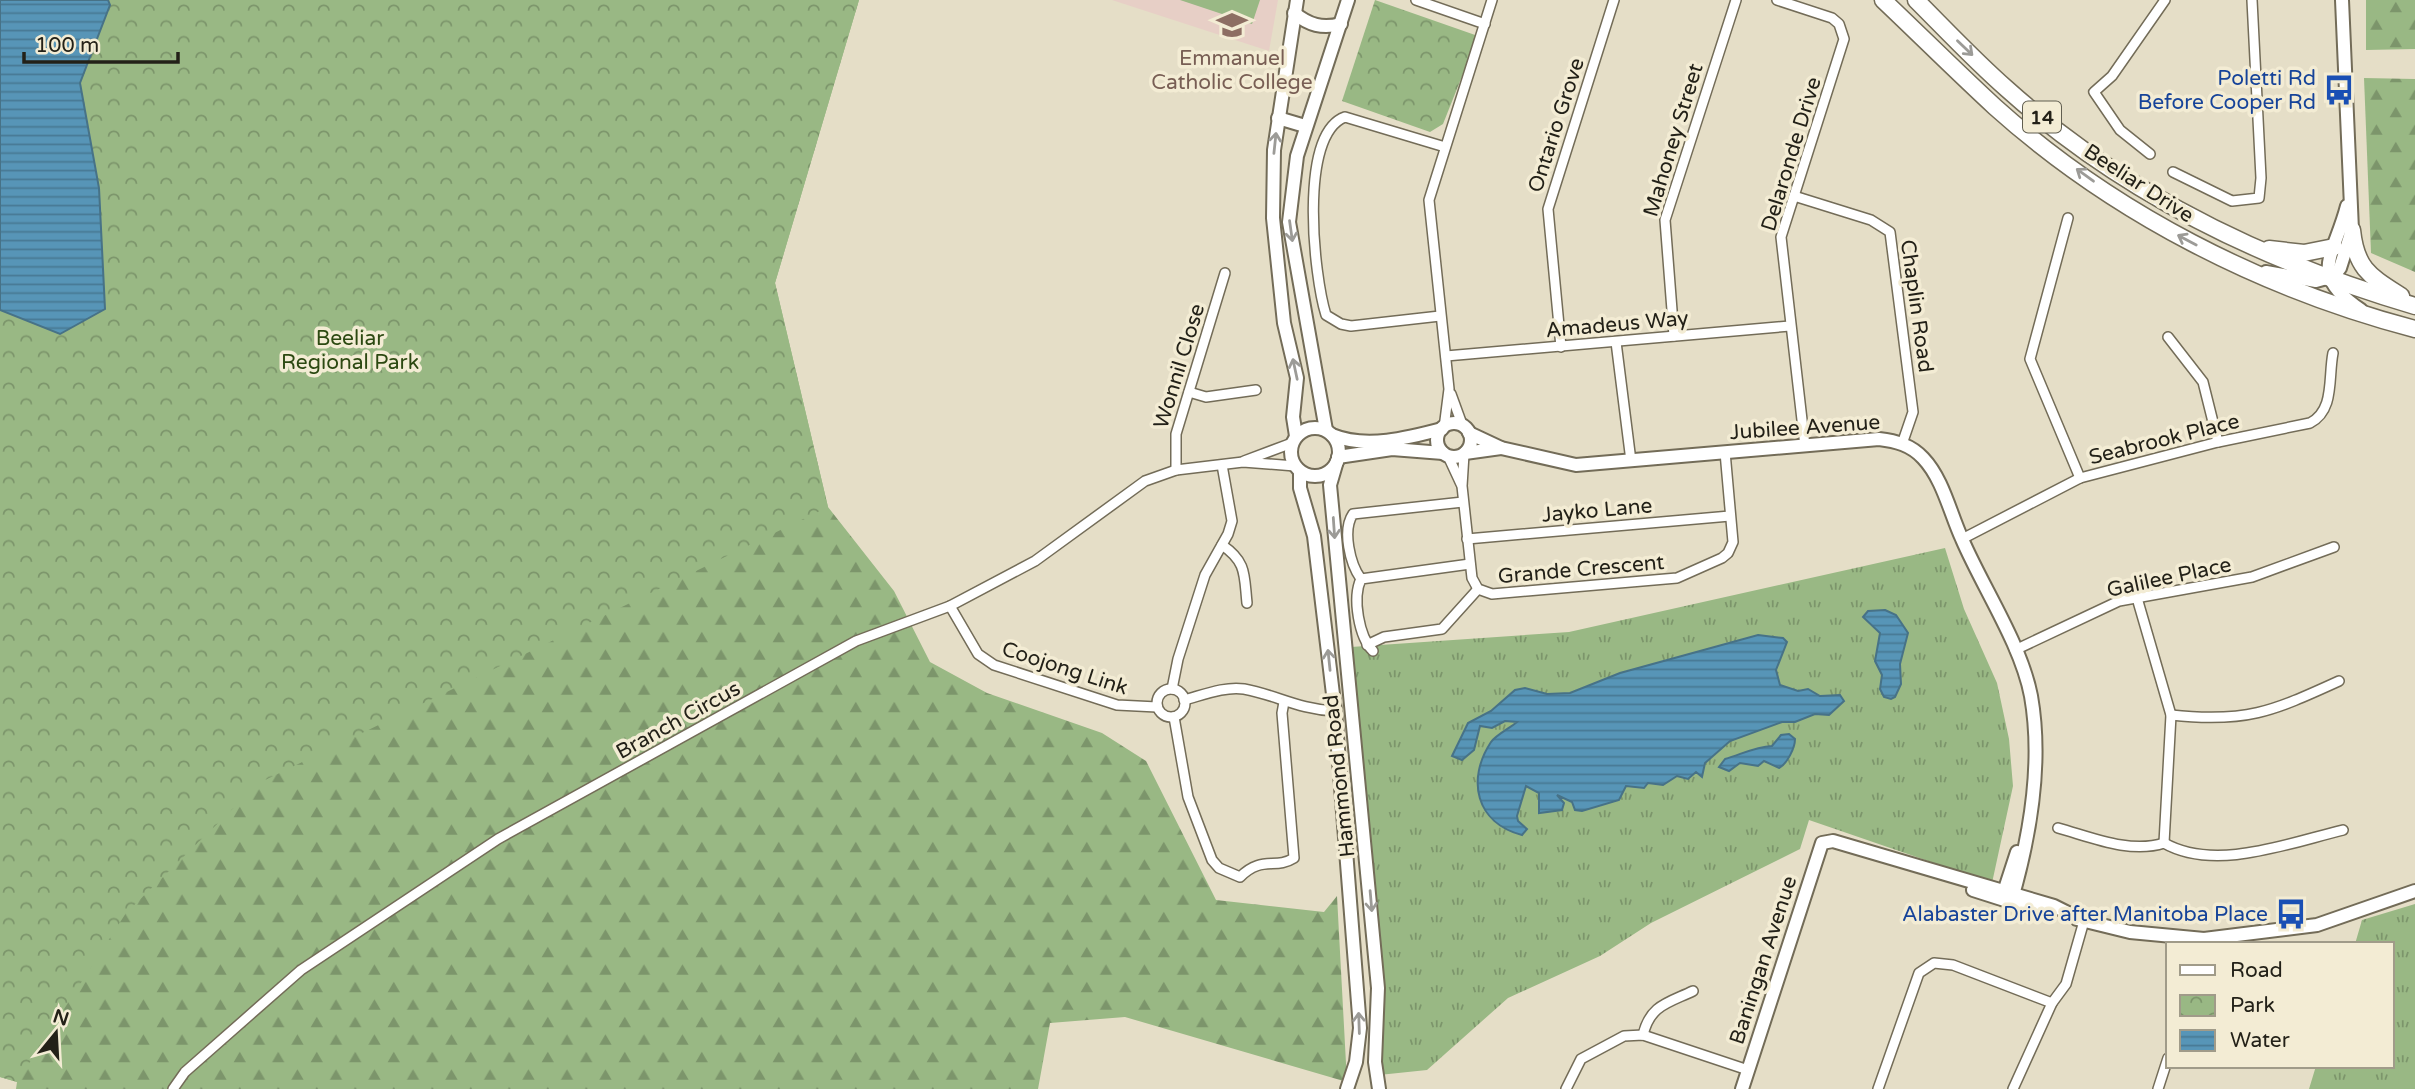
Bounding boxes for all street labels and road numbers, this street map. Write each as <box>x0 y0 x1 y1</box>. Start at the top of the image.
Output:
street label: Ontario Grove <box>1523 55 1590 196</box>
street label: Mahoney Street <box>1638 60 1709 220</box>
street label: Delaronde Drive <box>1756 74 1827 234</box>
road number: 14 <box>2023 102 2061 132</box>
street label: Beeliar Drive <box>2079 139 2198 228</box>
street label: Chaplin Road <box>1895 238 1938 374</box>
street label: Wonnil Close <box>1149 301 1210 432</box>
street label: Amadeus Way <box>1545 306 1690 343</box>
street label: Seabrook Place <box>2086 409 2242 470</box>
street label: Jubilee Avenue <box>1729 410 1881 445</box>
street label: Jayko Lane <box>1541 493 1653 528</box>
street label: Grande Crescent <box>1497 550 1665 589</box>
street label: Galilee Place <box>2105 552 2234 603</box>
street label: Coojong Link <box>999 636 1131 701</box>
street label: Branch Circus <box>612 676 745 765</box>
street label: Hammond Road <box>1319 693 1360 858</box>
street label: Baningan Avenue <box>1724 873 1803 1048</box>

